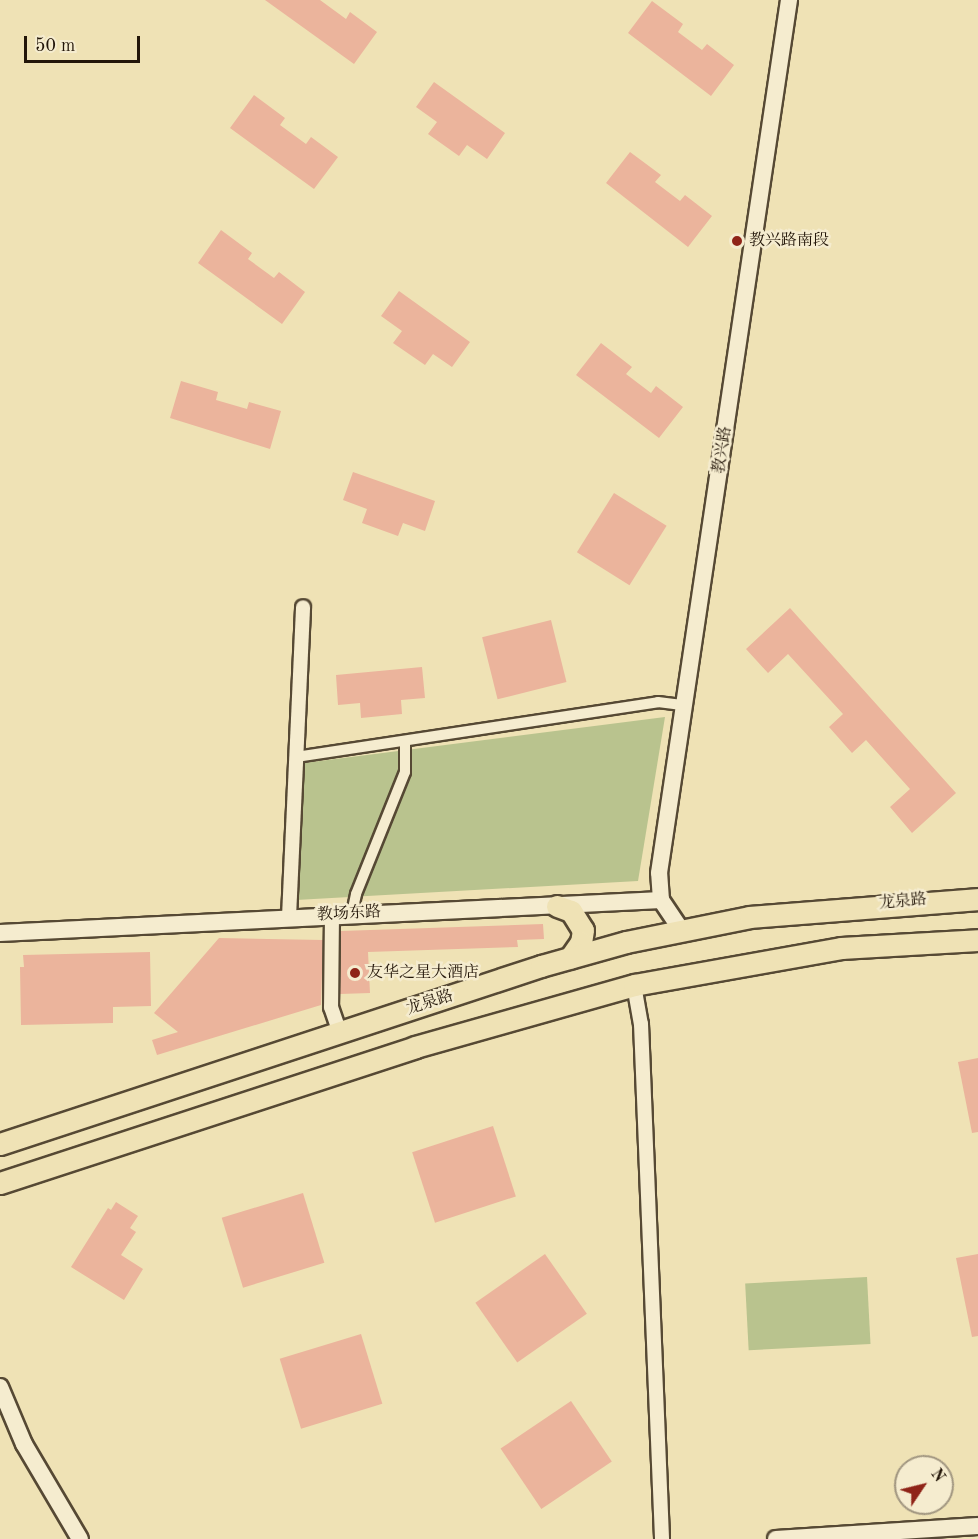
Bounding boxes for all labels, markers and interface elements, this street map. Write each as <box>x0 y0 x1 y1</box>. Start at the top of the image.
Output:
scale bar <box>27 24 142 62</box>
text: 50 m <box>35 37 75 55</box>
place label: 教兴路南段 <box>749 231 829 251</box>
marker: 教兴路南段 <box>730 234 744 248</box>
street label: 教兴路 <box>710 425 736 475</box>
street label: 龙泉路 <box>878 890 928 914</box>
street label: 教场东路 <box>317 903 381 925</box>
place label: 友华之星大酒店 <box>367 963 479 983</box>
marker: 友华之星大酒店 <box>348 966 362 980</box>
street label: 龙泉路 <box>404 986 456 1020</box>
north arrow <box>894 1455 954 1515</box>
text: N <box>927 1466 947 1485</box>

